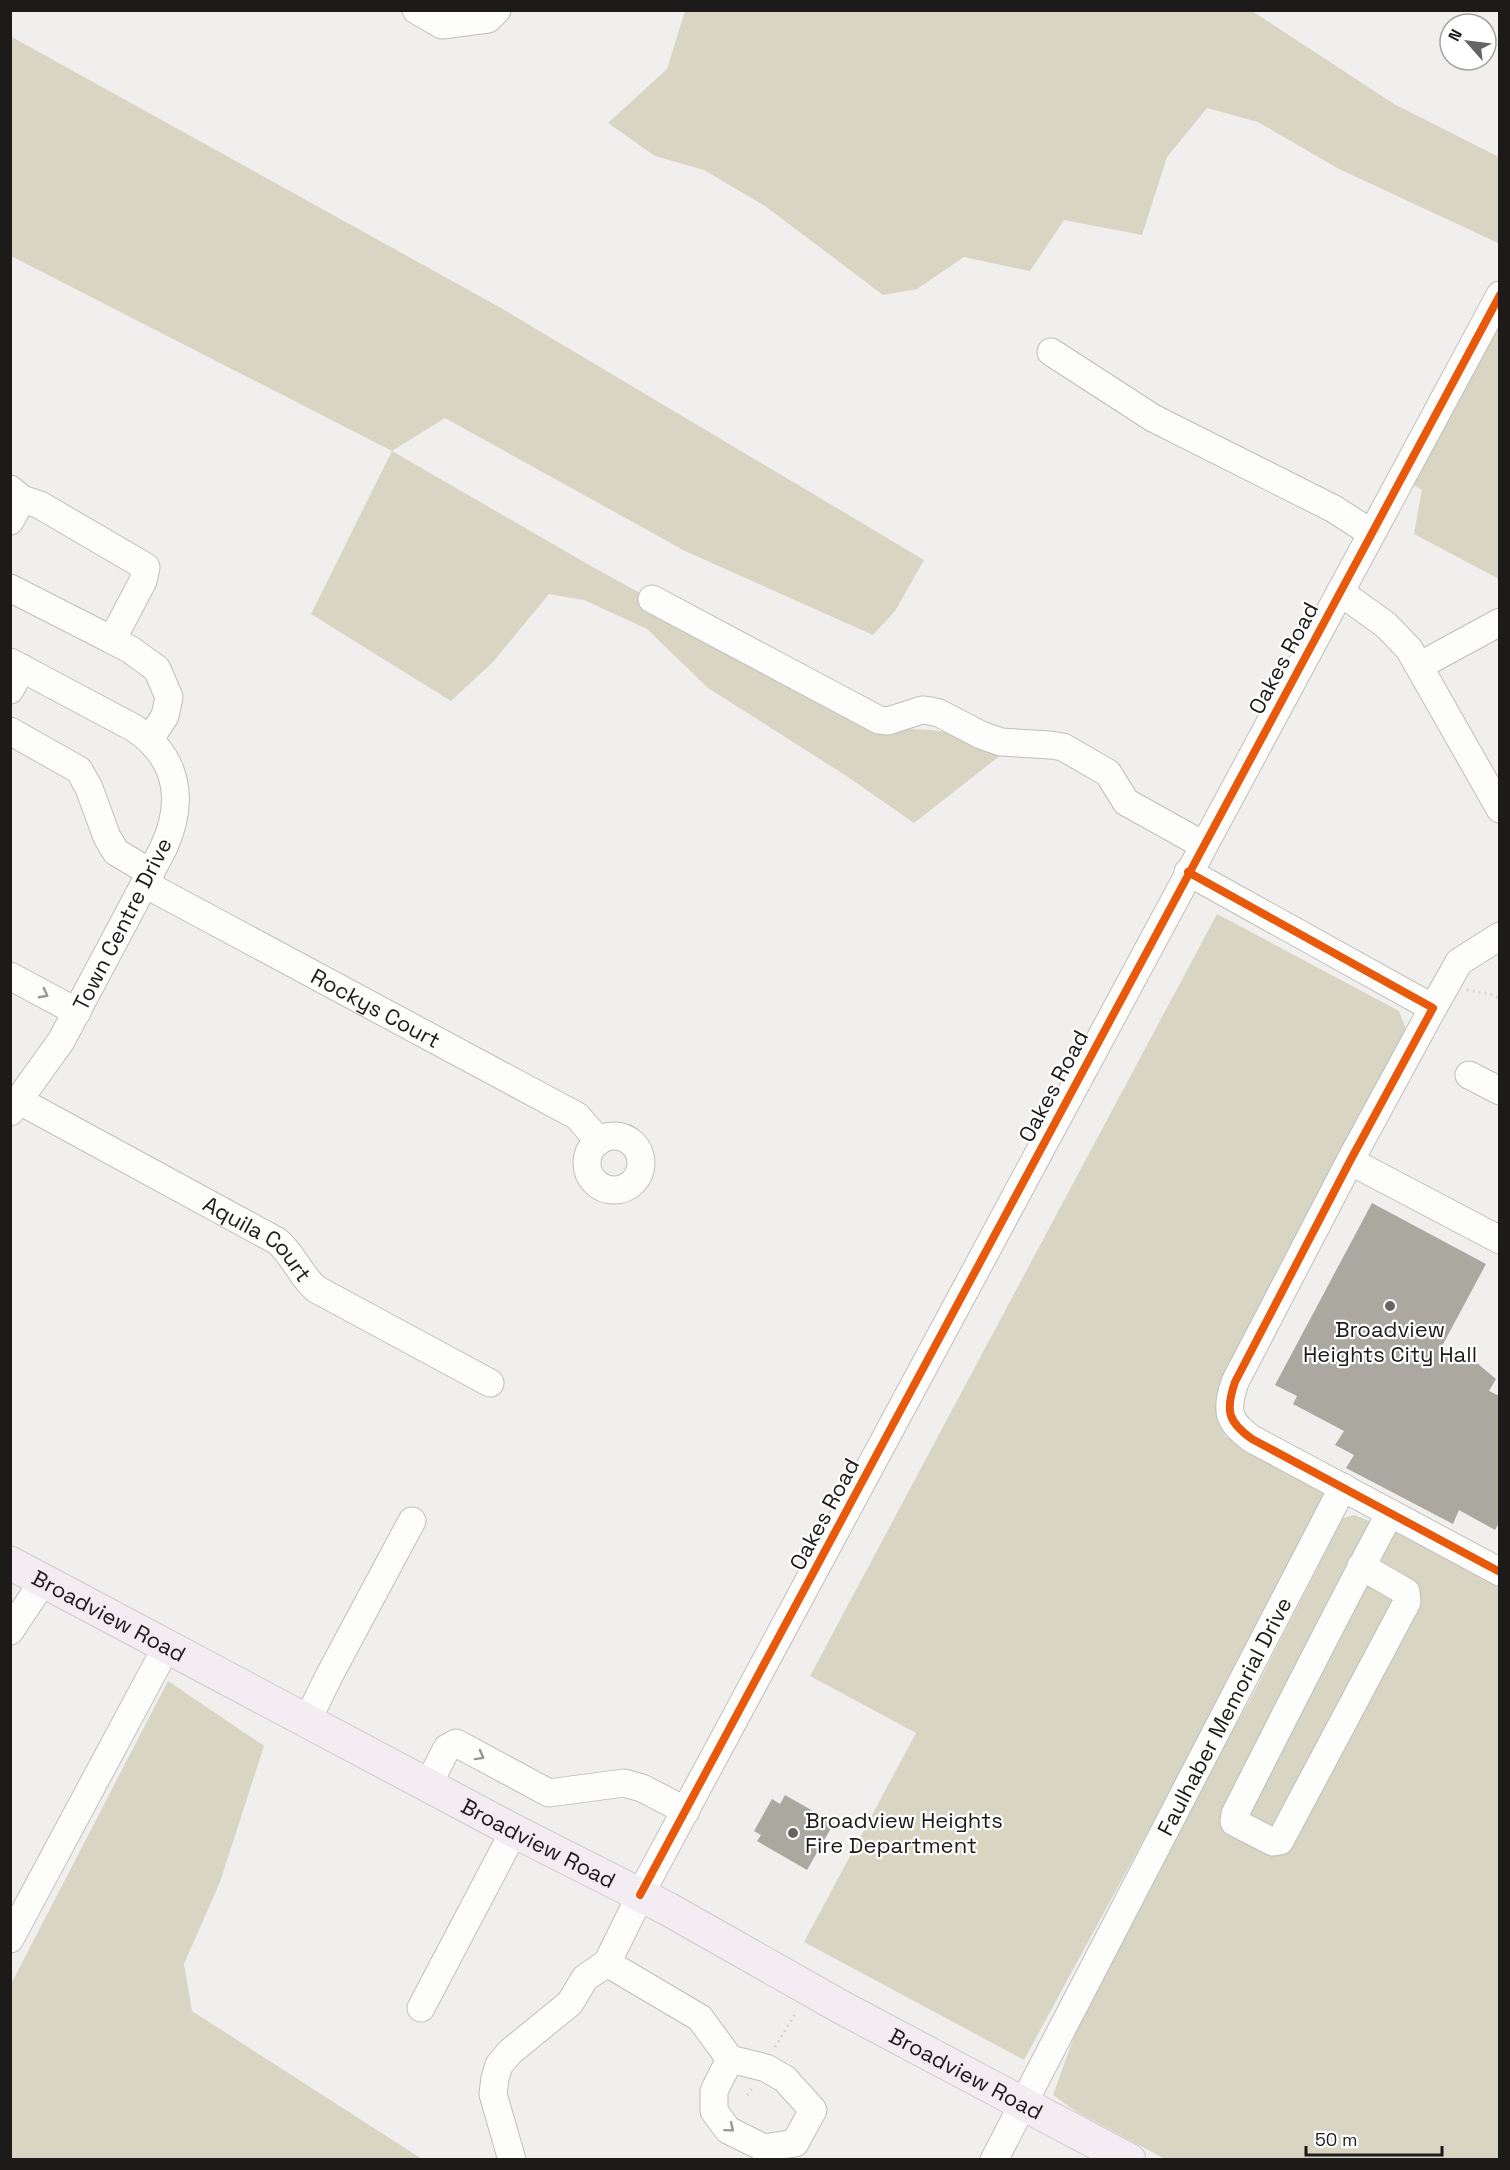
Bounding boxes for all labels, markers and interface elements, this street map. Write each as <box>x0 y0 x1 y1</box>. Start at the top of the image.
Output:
north arrow <box>1438 12 1498 72</box>
text: N <box>1443 26 1467 45</box>
street label: Oakes Road <box>1242 597 1324 719</box>
street label: Town Centre Drive <box>66 833 178 1015</box>
street label: Rockys Court <box>306 962 445 1054</box>
one-way arrow <box>38 987 48 998</box>
street label: Oakes Road <box>1012 1025 1094 1147</box>
street label: Aquila Court <box>198 1189 318 1287</box>
marker: Broadview Heights City Hall <box>1383 1299 1397 1313</box>
place label: Broadview Heights City Hall <box>1303 1315 1477 1368</box>
street label: Oakes Road <box>783 1453 865 1575</box>
street label: Broadview Road <box>27 1563 190 1668</box>
street label: Faulhaber Memorial Drive <box>1151 1592 1298 1840</box>
one-way arrow <box>473 1748 484 1760</box>
street label: Broadview Road <box>456 1791 620 1894</box>
place label: Broadview Heights Fire Department <box>805 1806 1003 1859</box>
marker: Broadview Heights Fire Department <box>786 1826 800 1840</box>
street label: Broadview Road <box>885 2021 1048 2126</box>
scale bar <box>1306 2119 1442 2157</box>
one-way arrow <box>723 2121 734 2132</box>
text: 50 m <box>1315 2128 1357 2151</box>

